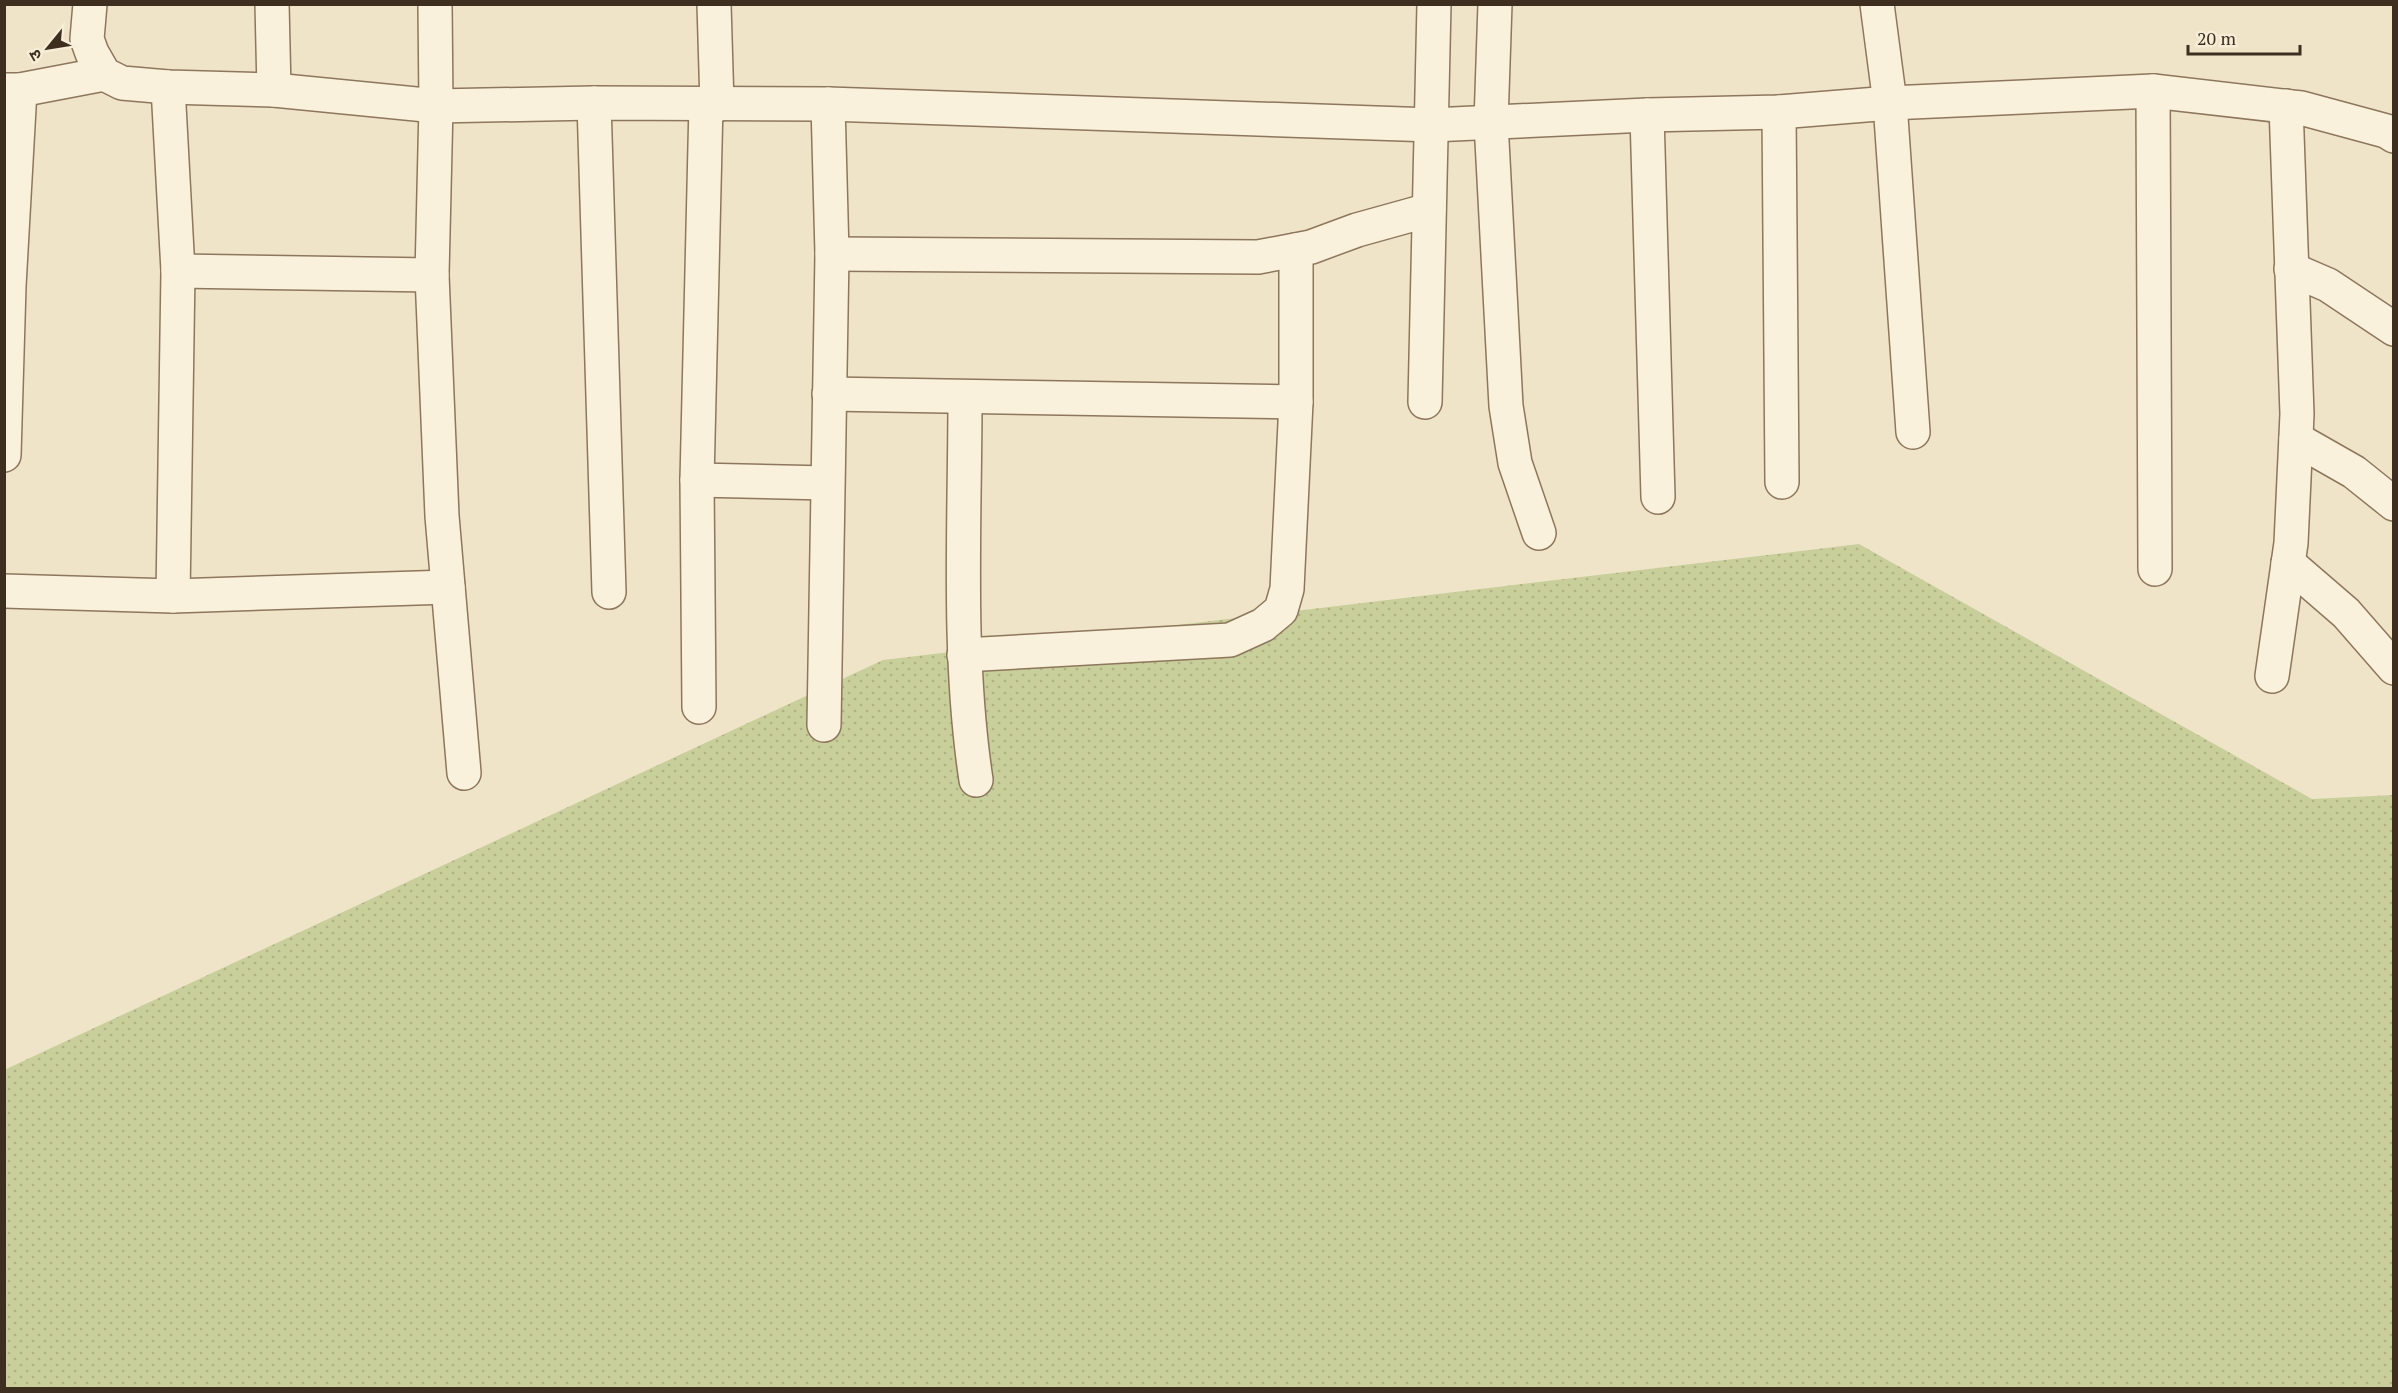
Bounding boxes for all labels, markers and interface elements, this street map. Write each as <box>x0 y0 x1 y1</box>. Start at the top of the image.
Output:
north arrow <box>18 18 78 78</box>
scale bar <box>2188 18 2300 56</box>
text: 20 m <box>2197 26 2237 50</box>
text: उ <box>23 45 47 65</box>

